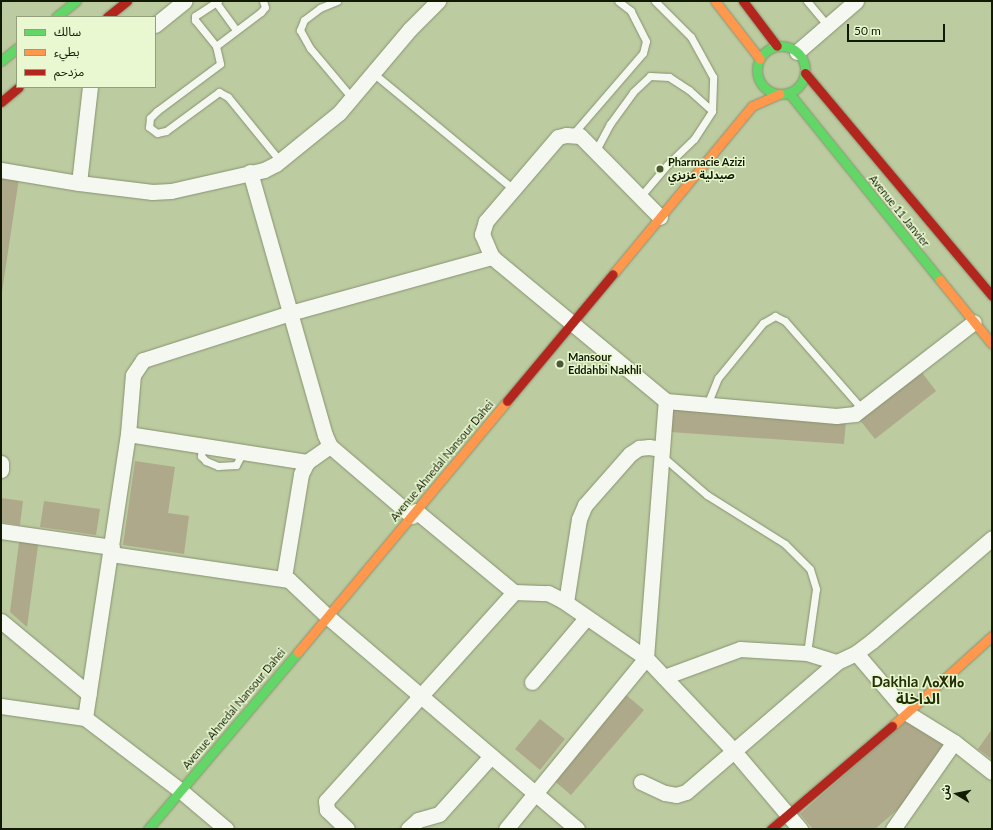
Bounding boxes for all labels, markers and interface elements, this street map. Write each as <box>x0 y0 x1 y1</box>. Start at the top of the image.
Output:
legend <box>16 16 156 88</box>
scale bar <box>849 16 947 42</box>
text: 50 m <box>854 23 881 38</box>
text: سالك <box>54 24 81 39</box>
text: بطيء <box>54 44 80 59</box>
text: مزدحم <box>54 64 84 79</box>
place label: Pharmacie Azizi صيدلية عزيزي <box>668 156 745 182</box>
marker: Pharmacie Azizi صيدلية عزيزي <box>655 164 665 174</box>
street label: Avenue 11 Janvier <box>866 172 932 250</box>
place label: Mansour Eddahbi Nakhli <box>568 351 642 377</box>
marker: Mansour Eddahbi Nakhli <box>555 359 565 369</box>
street label: Avenue Ahnedal Nansour Dahei <box>387 398 497 524</box>
street label: Avenue Ahnedal Nansour Dahei <box>179 646 289 772</box>
district label: Dakhla ⴷⴰⵅⵍⴰ الداخلة <box>872 672 964 707</box>
north arrow <box>937 774 977 814</box>
text: ش <box>937 783 952 800</box>

